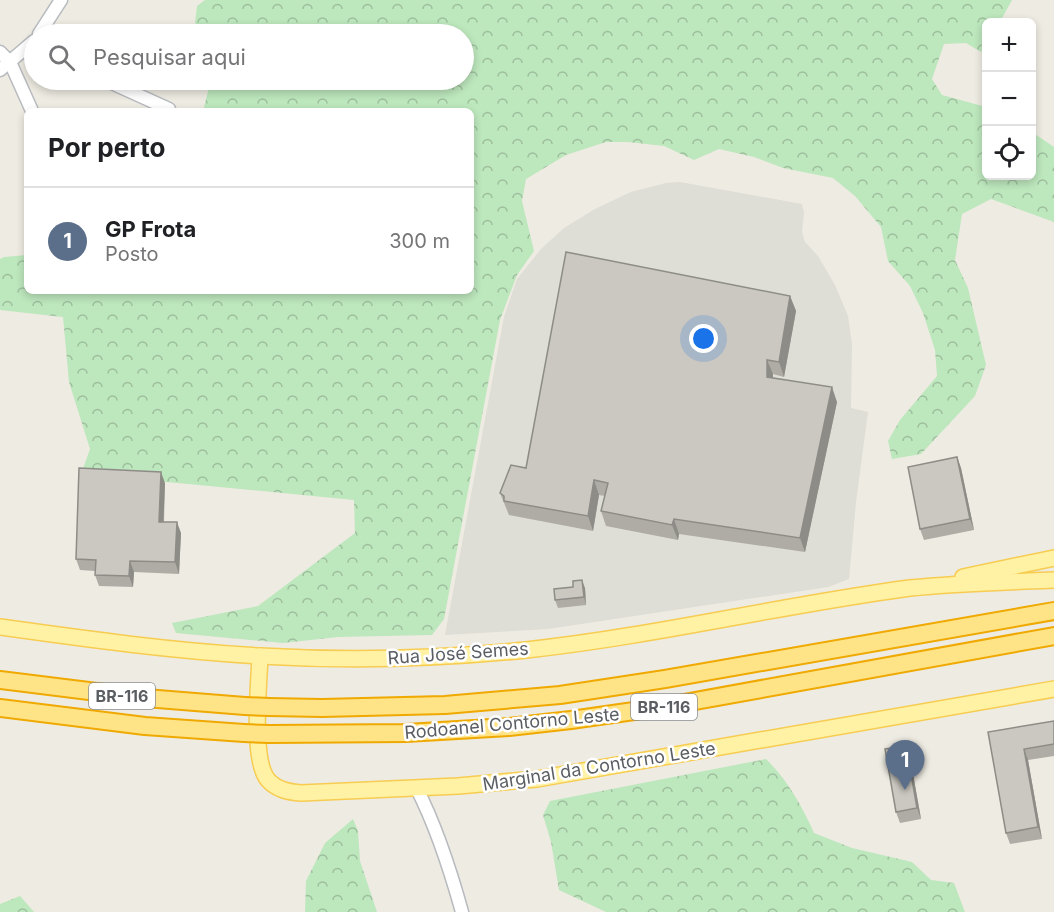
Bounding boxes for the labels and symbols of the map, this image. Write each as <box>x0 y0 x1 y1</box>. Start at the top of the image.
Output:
your location <box>689 324 718 353</box>
street label: Rua José Semes <box>387 638 529 668</box>
road number: BR-116 <box>89 683 155 709</box>
road number: BR-116 <box>631 694 697 720</box>
street label: Rodoanel Contorno Leste <box>404 703 620 743</box>
street label: Marginal da Contorno Leste <box>481 737 717 795</box>
pin: 1 <box>886 740 924 790</box>

